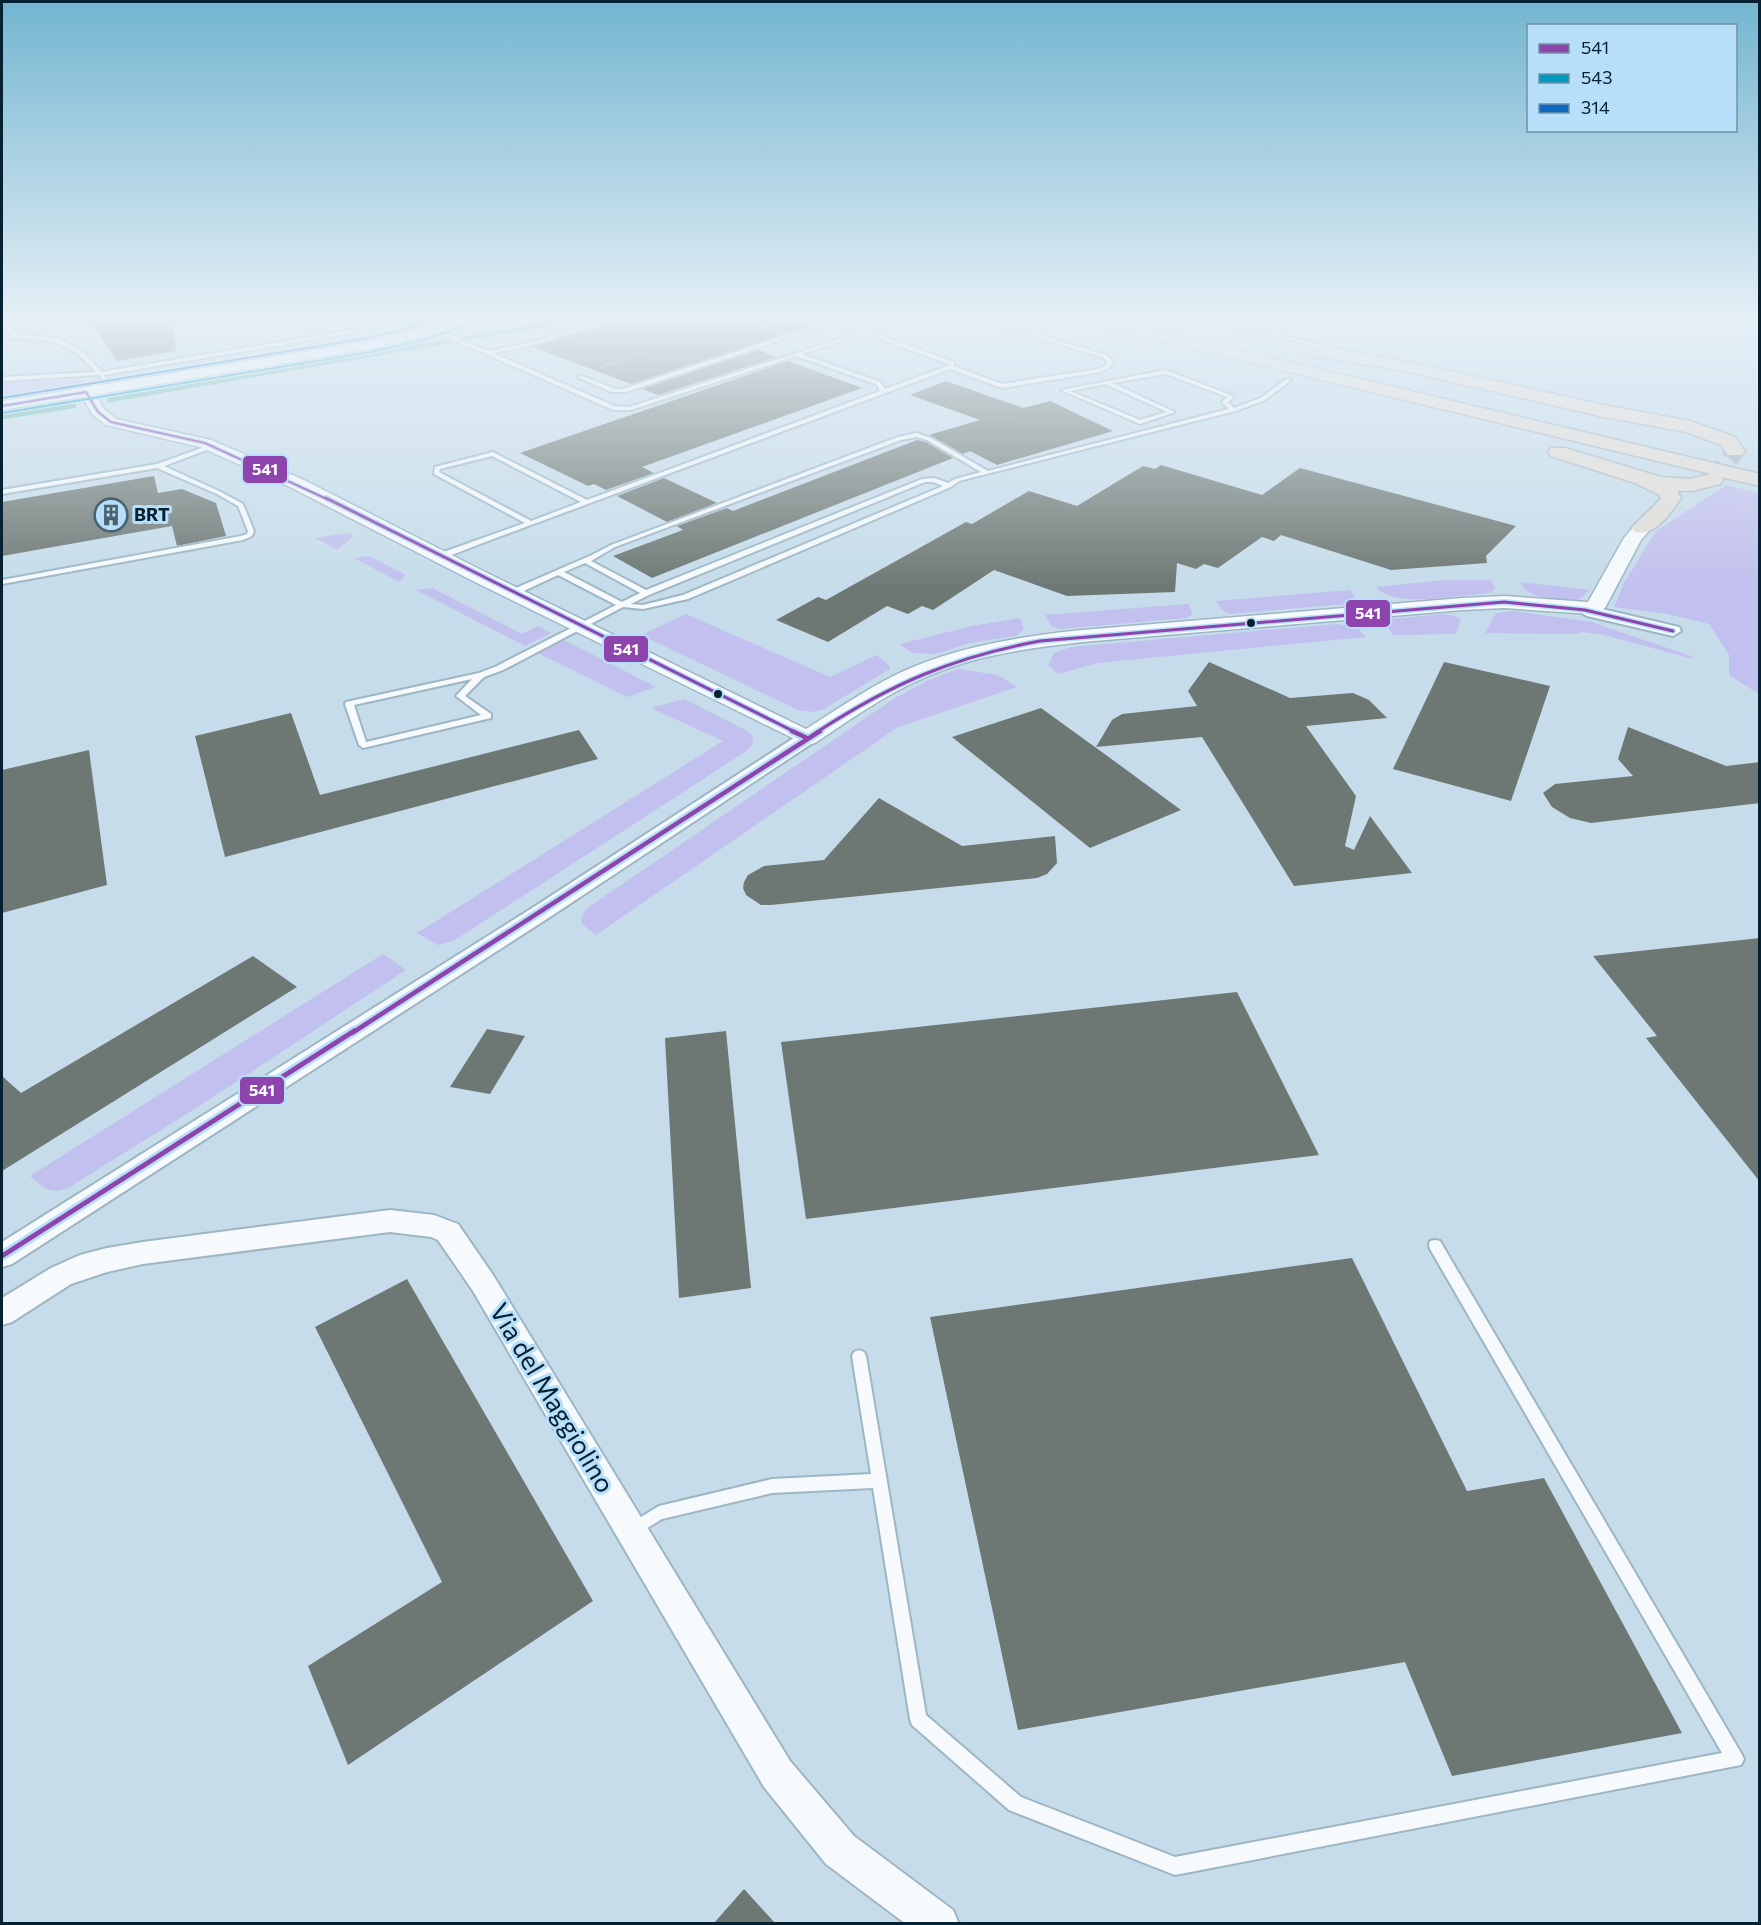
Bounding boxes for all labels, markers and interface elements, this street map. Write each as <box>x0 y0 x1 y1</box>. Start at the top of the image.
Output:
legend <box>1527 24 1737 132</box>
text: 541 <box>1581 36 1609 58</box>
text: 543 <box>1581 66 1612 88</box>
text: 314 <box>1581 96 1610 118</box>
line badge: 541 <box>242 455 288 484</box>
text: 541 <box>252 459 278 478</box>
building icon: BRT <box>93 497 129 533</box>
place label: BRT <box>134 503 170 525</box>
line badge: 541 <box>1345 599 1391 628</box>
text: 541 <box>1355 603 1381 622</box>
unlabelled marker <box>1245 617 1257 629</box>
line badge: 541 <box>603 635 649 663</box>
text: 541 <box>613 639 639 658</box>
unlabelled marker <box>712 688 724 700</box>
line badge: 541 <box>239 1076 285 1105</box>
text: 541 <box>249 1080 275 1099</box>
street label: Via del Maggiolino <box>484 1297 622 1498</box>

